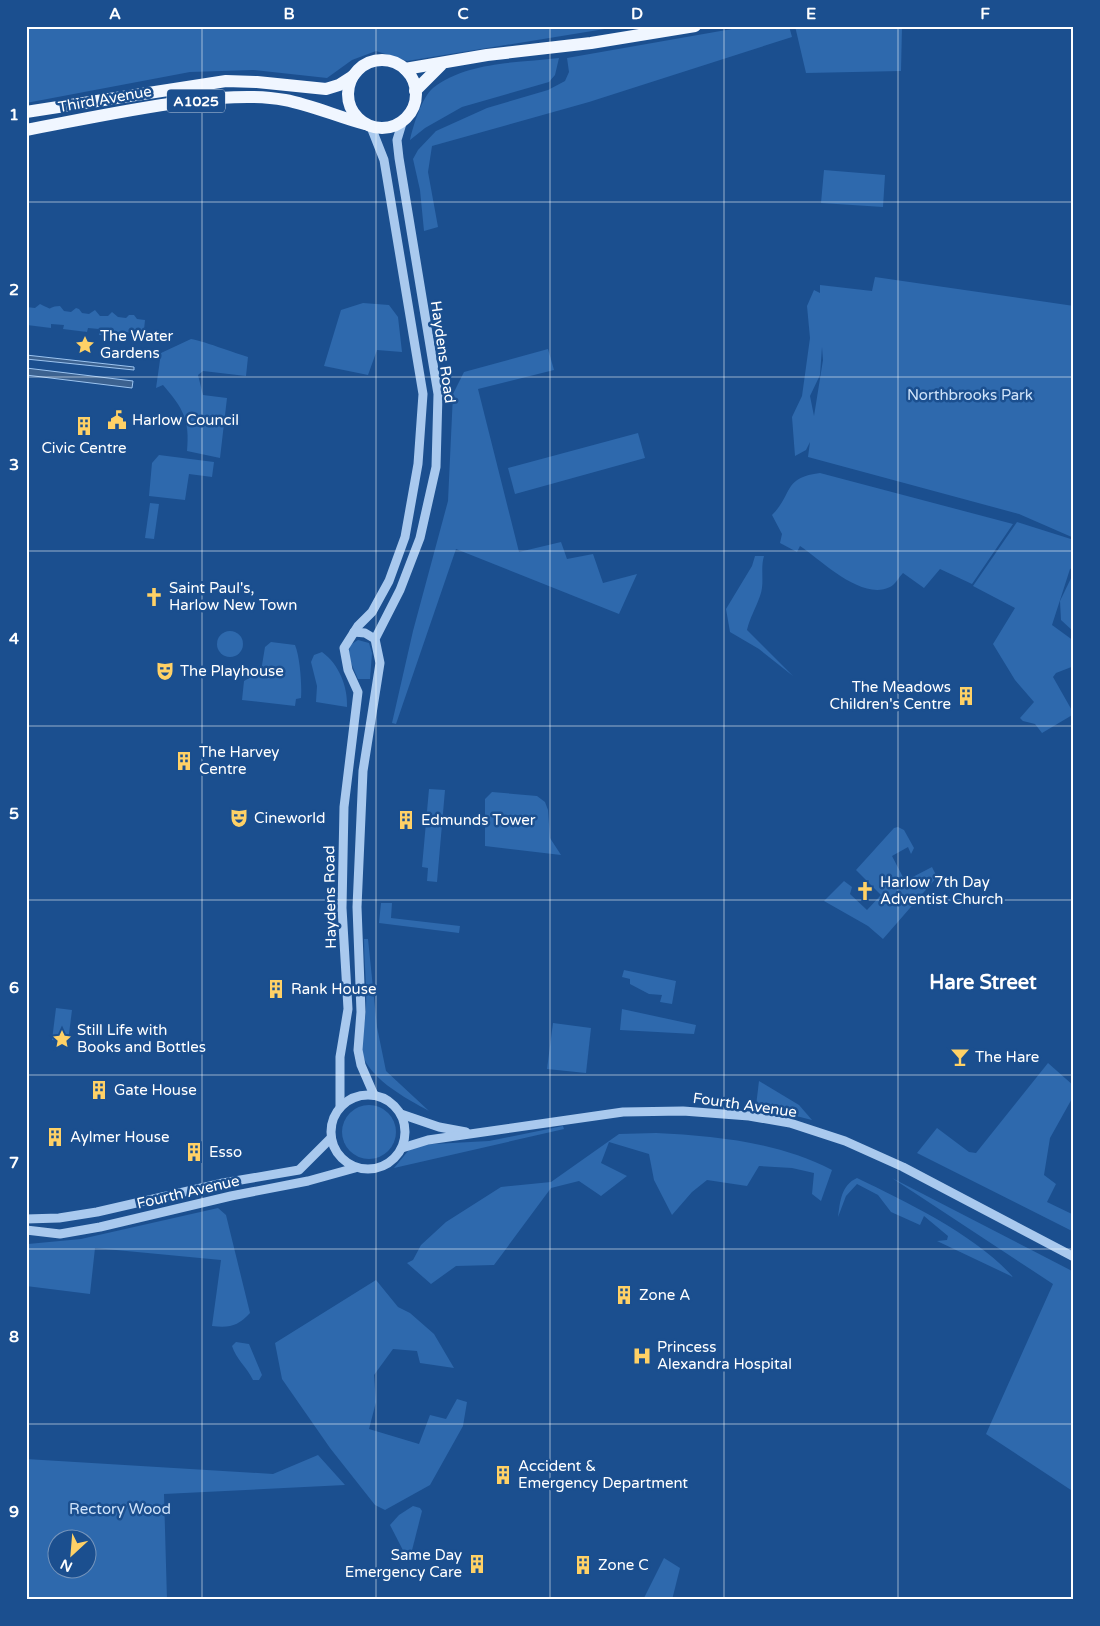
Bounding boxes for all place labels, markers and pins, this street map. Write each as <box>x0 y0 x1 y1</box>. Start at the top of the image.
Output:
place label: The Water Gardens <box>100 327 174 362</box>
place icon: The Water Gardens <box>74 334 96 356</box>
public building icon: Harlow Council <box>106 409 128 431</box>
place label: Harlow Council <box>132 411 239 429</box>
building icon: Civic Centre <box>73 415 95 437</box>
place label: Civic Centre <box>41 439 127 457</box>
place label: Saint Paul's, Harlow New Town <box>169 579 297 614</box>
church icon: Saint Paul's, Harlow New Town <box>143 586 165 608</box>
theatre icon: The Playhouse <box>154 660 176 682</box>
place label: The Playhouse <box>180 662 284 680</box>
place label: The Meadows Children's Centre <box>830 678 951 713</box>
building icon: The Meadows Children's Centre <box>955 685 977 707</box>
place label: The Harvey Centre <box>199 743 279 778</box>
building icon: The Harvey Centre <box>173 750 195 772</box>
theatre icon: Cineworld <box>228 807 250 829</box>
place label: Cineworld <box>254 809 326 827</box>
building icon: Edmunds Tower <box>395 809 417 831</box>
place label: Edmunds Tower <box>421 811 536 829</box>
place label: Harlow 7th Day Adventist Church <box>880 873 1003 908</box>
church icon: Harlow 7th Day Adventist Church <box>854 880 876 902</box>
building icon: Rank House <box>265 978 287 1000</box>
place label: Rank House <box>291 980 376 998</box>
place label: Still Life with Books and Bottles <box>77 1021 206 1056</box>
place icon: Still Life with Books and Bottles <box>51 1028 73 1050</box>
bar icon: The Hare <box>949 1046 971 1068</box>
place label: The Hare <box>975 1048 1039 1066</box>
building icon: Gate House <box>88 1079 110 1101</box>
place label: Gate House <box>114 1081 197 1099</box>
building icon: Aylmer House <box>44 1126 66 1148</box>
place label: Aylmer House <box>70 1128 169 1146</box>
building icon: Esso <box>183 1141 205 1163</box>
place label: Esso <box>209 1143 242 1161</box>
building icon: Zone A <box>613 1284 635 1306</box>
place label: Zone A <box>639 1286 690 1304</box>
place label: Princess Alexandra Hospital <box>657 1338 792 1373</box>
hospital icon: Princess Alexandra Hospital <box>631 1345 653 1367</box>
place label: Accident & Emergency Department <box>518 1457 688 1492</box>
building icon: Accident & Emergency Department <box>492 1464 514 1486</box>
place label: Same Day Emergency Care <box>345 1546 462 1581</box>
building icon: Same Day Emergency Care <box>466 1553 488 1575</box>
building icon: Zone C <box>572 1554 594 1576</box>
place label: Zone C <box>598 1556 649 1574</box>

